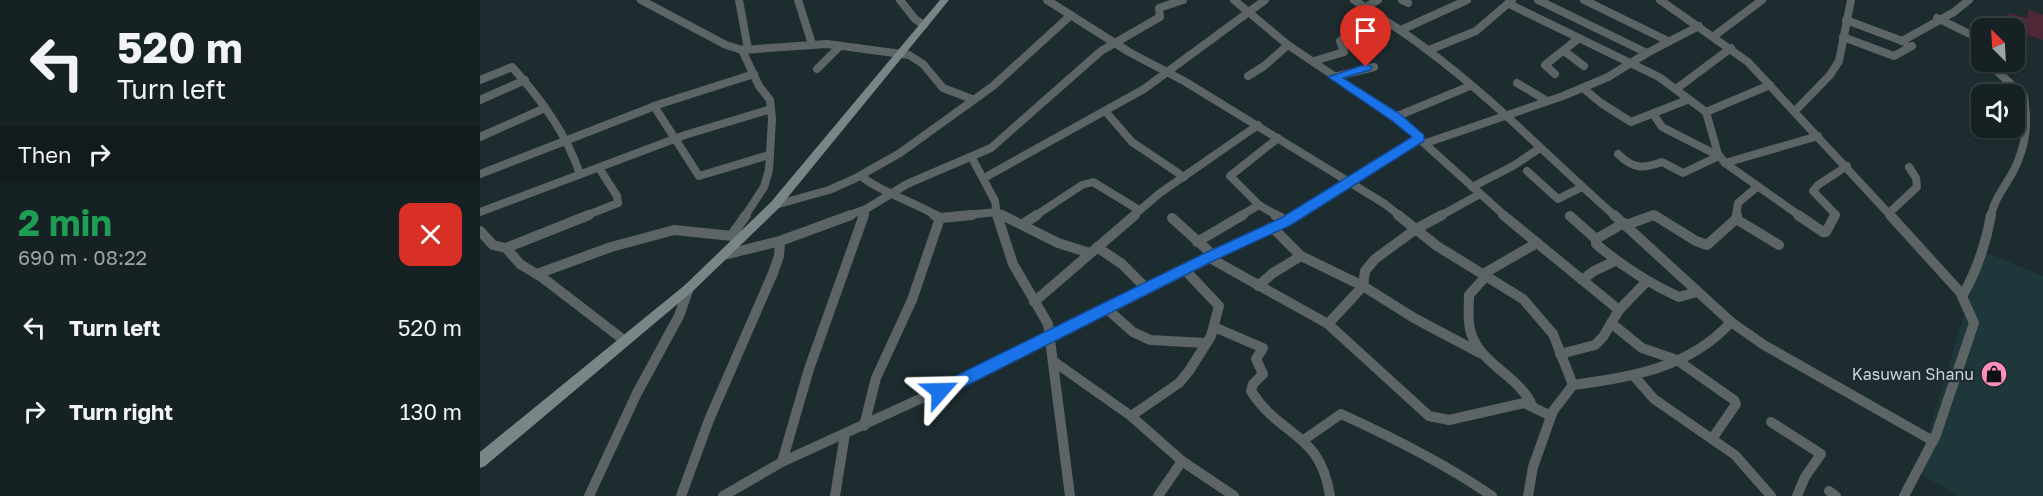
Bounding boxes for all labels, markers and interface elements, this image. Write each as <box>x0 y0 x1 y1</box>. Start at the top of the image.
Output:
pin <box>1340 5 1391 67</box>
icon: arrive <box>1349 14 1382 47</box>
north arrow <box>1971 18 2025 72</box>
map controls <box>1971 18 2025 138</box>
text: 520 m <box>117 22 243 72</box>
icon: left <box>18 24 96 102</box>
text: Turn left <box>117 73 226 105</box>
button: sound <box>1971 84 2025 138</box>
icon: right <box>83 138 116 171</box>
text: Then <box>18 141 71 168</box>
text: 2 min <box>18 201 112 244</box>
button: close <box>399 203 462 266</box>
text: 690 m · 08:22 <box>18 245 147 269</box>
icon: left <box>18 311 51 344</box>
text: Turn left <box>69 314 160 341</box>
text: 520 m <box>398 314 462 341</box>
position arrow <box>908 359 972 423</box>
shop icon: Kasuwan Shanu <box>1979 359 2009 389</box>
place label: Kasuwan Shanu <box>1852 364 1974 384</box>
icon: right <box>18 395 51 428</box>
text: Turn right <box>69 398 173 425</box>
text: 130 m <box>400 398 462 425</box>

